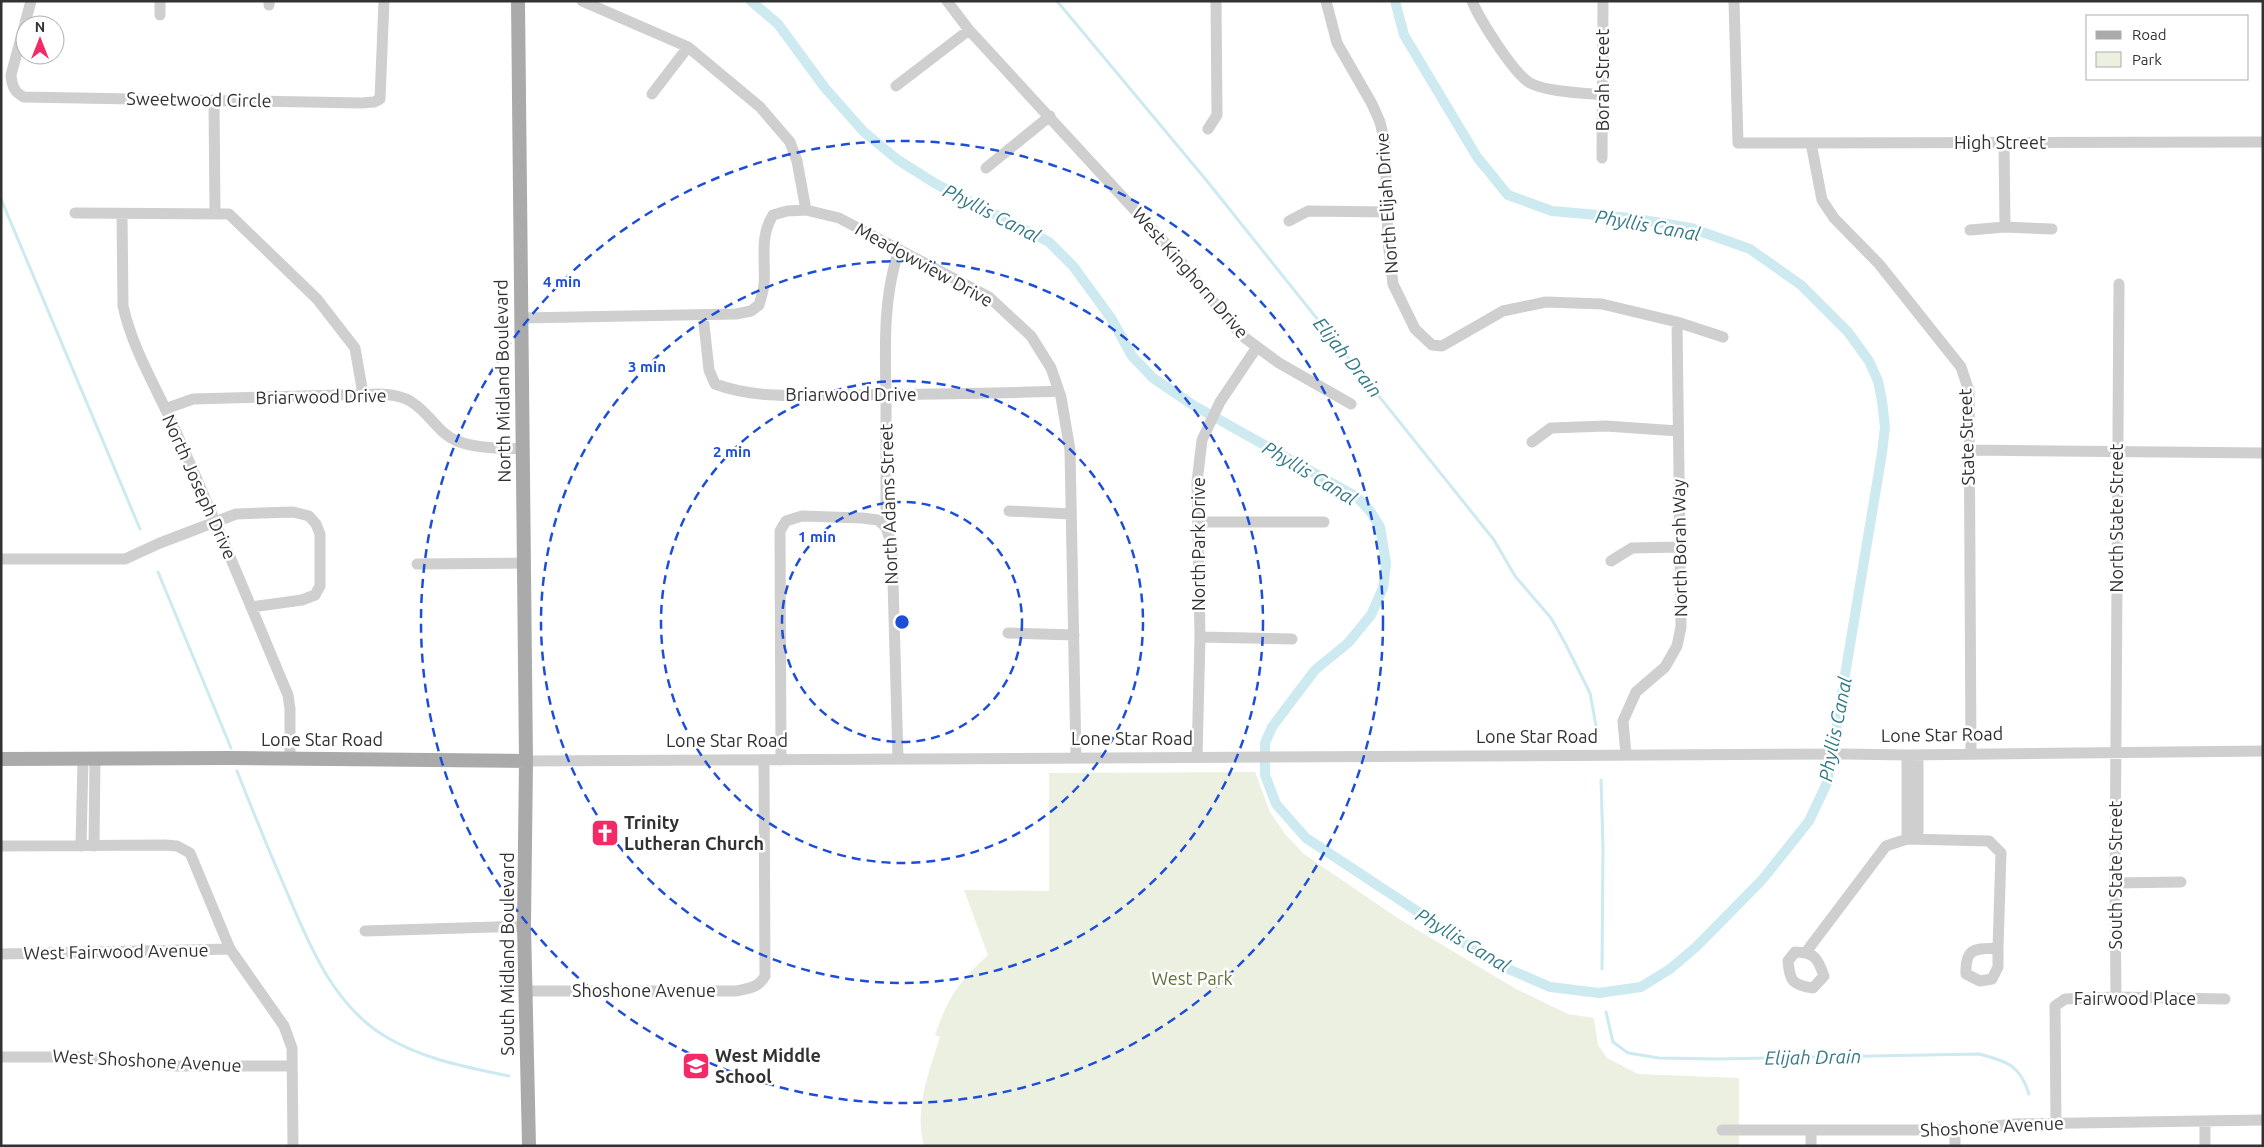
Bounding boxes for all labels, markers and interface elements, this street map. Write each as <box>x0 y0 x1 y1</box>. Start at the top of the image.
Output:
north arrow <box>15 15 65 65</box>
legend <box>2086 15 2249 80</box>
text: N <box>35 19 45 35</box>
text: Road <box>2132 26 2167 43</box>
street label: Borah Street <box>1592 29 1612 131</box>
text: Park <box>2132 51 2162 68</box>
street label: Sweetwood Circle <box>126 88 272 110</box>
street label: North Elijah Drive <box>1371 132 1401 274</box>
street label: High Street <box>1954 132 2046 152</box>
water label: Phyllis Canal <box>940 179 1045 247</box>
street label: West Kinghorn Drive <box>1129 203 1253 342</box>
water label: Phyllis Canal <box>1594 205 1703 245</box>
street label: Meadowview Drive <box>852 218 997 310</box>
text: 4 min <box>543 273 581 290</box>
street label: North Midland Boulevard <box>490 279 514 483</box>
water label: Elijah Drain <box>1309 313 1387 401</box>
text: 3 min <box>628 358 666 375</box>
street label: Briarwood Drive <box>785 384 917 404</box>
street label: Briarwood Drive <box>255 385 387 407</box>
street label: State Street <box>1954 388 1978 486</box>
street label: North Joseph Drive <box>159 411 241 562</box>
street label: North Adams Street <box>875 423 901 585</box>
water label: Phyllis Canal <box>1259 436 1362 510</box>
text: 2 min <box>713 443 751 460</box>
street label: North State Street <box>2106 444 2126 592</box>
street label: North Park Drive <box>1188 477 1208 611</box>
street label: North Borah Way <box>1668 478 1690 617</box>
text: 1 min <box>798 528 836 545</box>
centre of rings <box>893 613 911 631</box>
water label: Phyllis Canal <box>1814 674 1856 783</box>
street label: Lone Star Road <box>1881 723 2003 745</box>
street label: Lone Star Road <box>1476 726 1598 746</box>
street label: Lone Star Road <box>1071 728 1193 748</box>
street label: Lone Star Road <box>261 729 383 749</box>
street label: Lone Star Road <box>666 730 788 750</box>
street label: South State Street <box>2105 801 2125 949</box>
place label: Trinity Lutheran Church <box>624 812 764 853</box>
church icon: Trinity Lutheran Church <box>590 818 620 848</box>
street label: South Midland Boulevard <box>497 852 517 1056</box>
water label: Phyllis Canal <box>1412 903 1515 977</box>
street label: West Fairwood Avenue <box>23 939 209 963</box>
park label: West Park <box>1151 968 1233 988</box>
street label: Shoshone Avenue <box>572 980 716 1000</box>
street label: Fairwood Place <box>2074 988 2196 1008</box>
street label: West Shoshone Avenue <box>52 1045 242 1075</box>
place label: West Middle School <box>715 1045 821 1086</box>
water label: Elijah Drain <box>1765 1045 1861 1069</box>
school or university icon: West Middle School <box>681 1051 711 1081</box>
street label: Shoshone Avenue <box>1920 1112 2064 1140</box>

